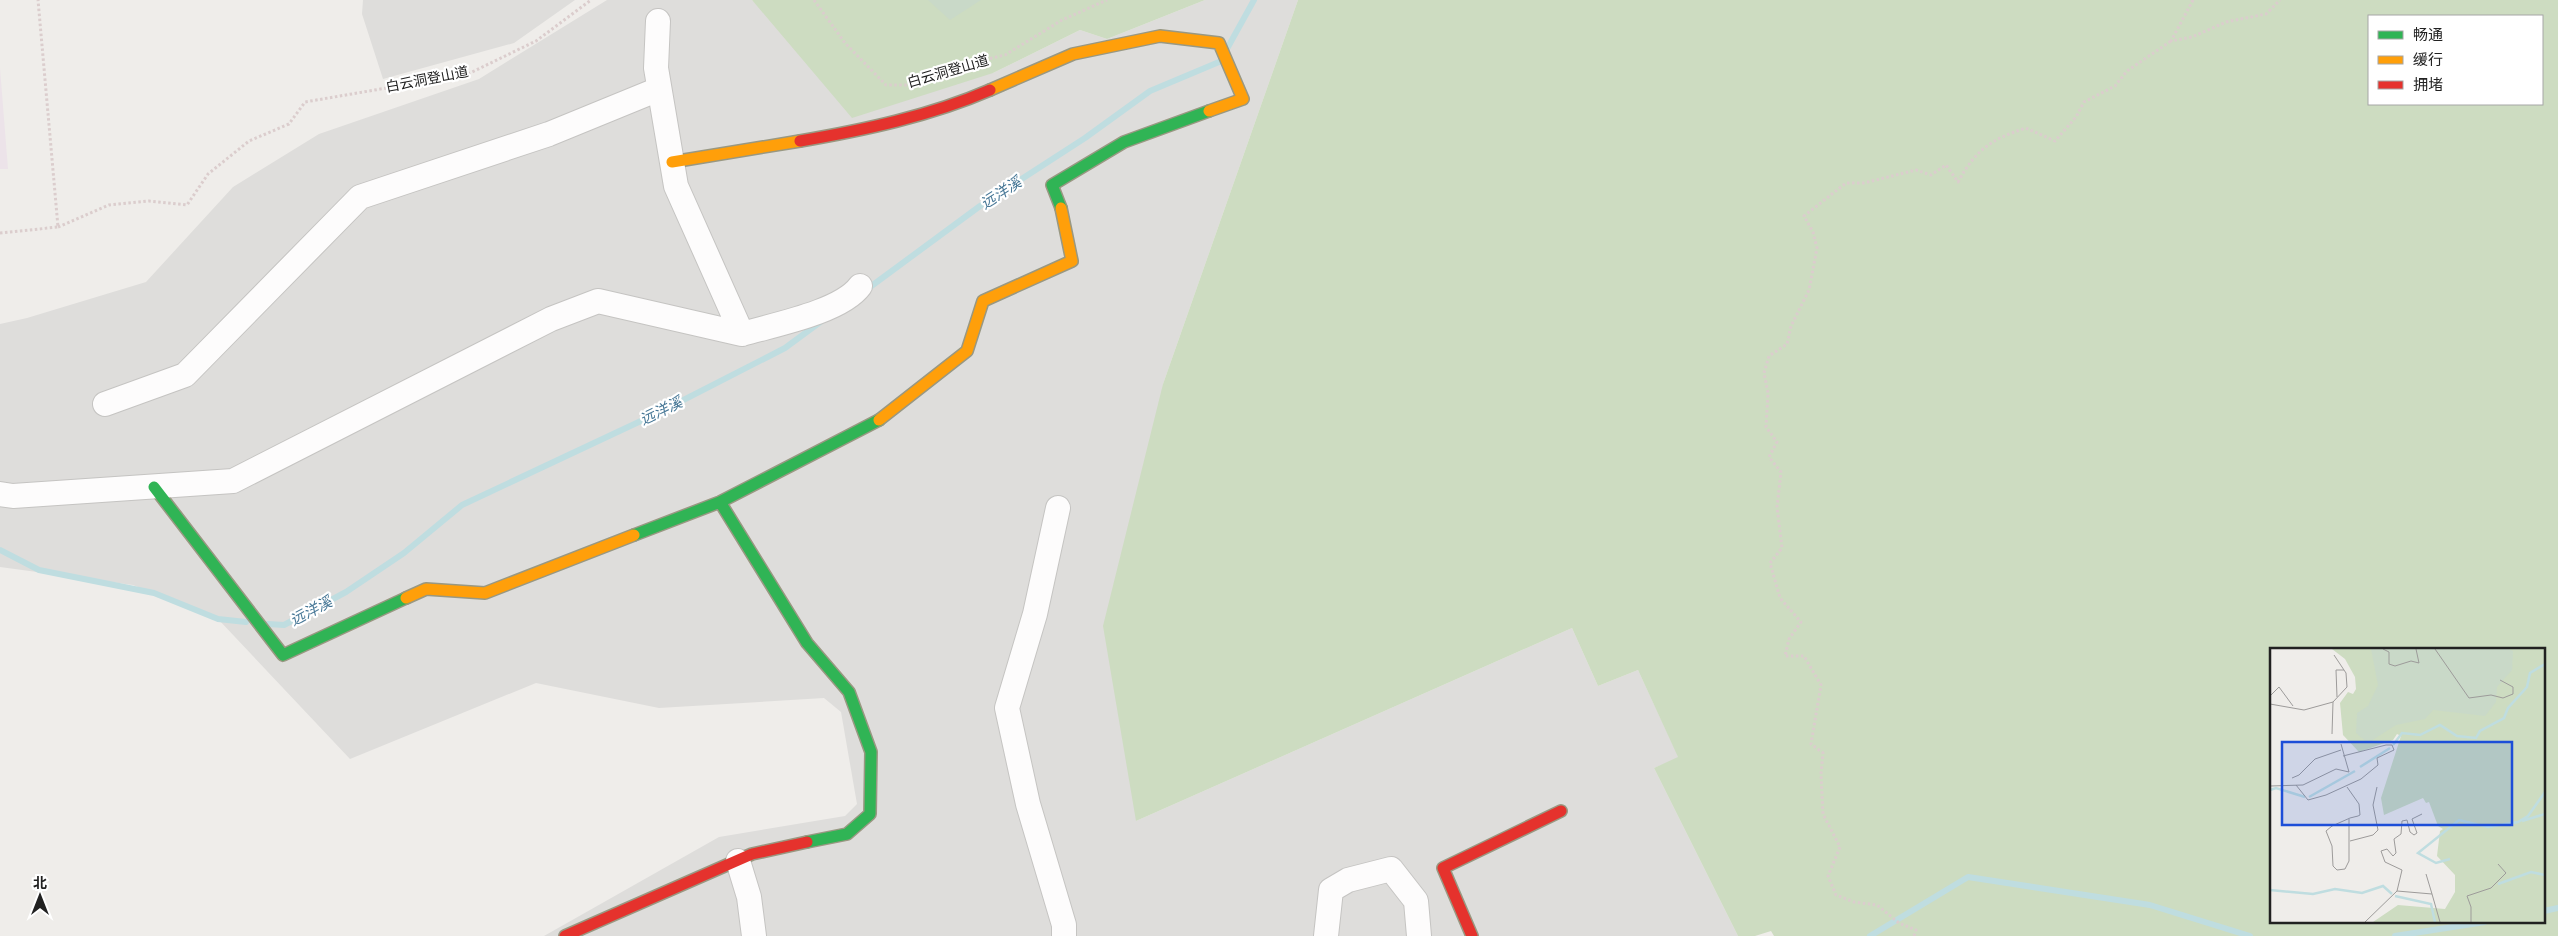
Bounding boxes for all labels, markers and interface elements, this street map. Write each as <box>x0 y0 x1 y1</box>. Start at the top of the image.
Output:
legend <box>2368 15 2543 105</box>
text: 畅通 <box>2413 25 2443 43</box>
text: 缓行 <box>2413 50 2443 68</box>
street label: 白云洞登山道 <box>905 51 991 90</box>
street label: 白云洞登山道 <box>384 62 470 95</box>
text: 拥堵 <box>2413 75 2443 93</box>
water label: 远洋溪 <box>977 171 1026 212</box>
water label: 远洋溪 <box>636 391 687 428</box>
water label: 远洋溪 <box>286 591 336 629</box>
inset map <box>2270 648 2546 924</box>
north arrow <box>15 871 65 921</box>
text: 北 <box>33 874 47 891</box>

